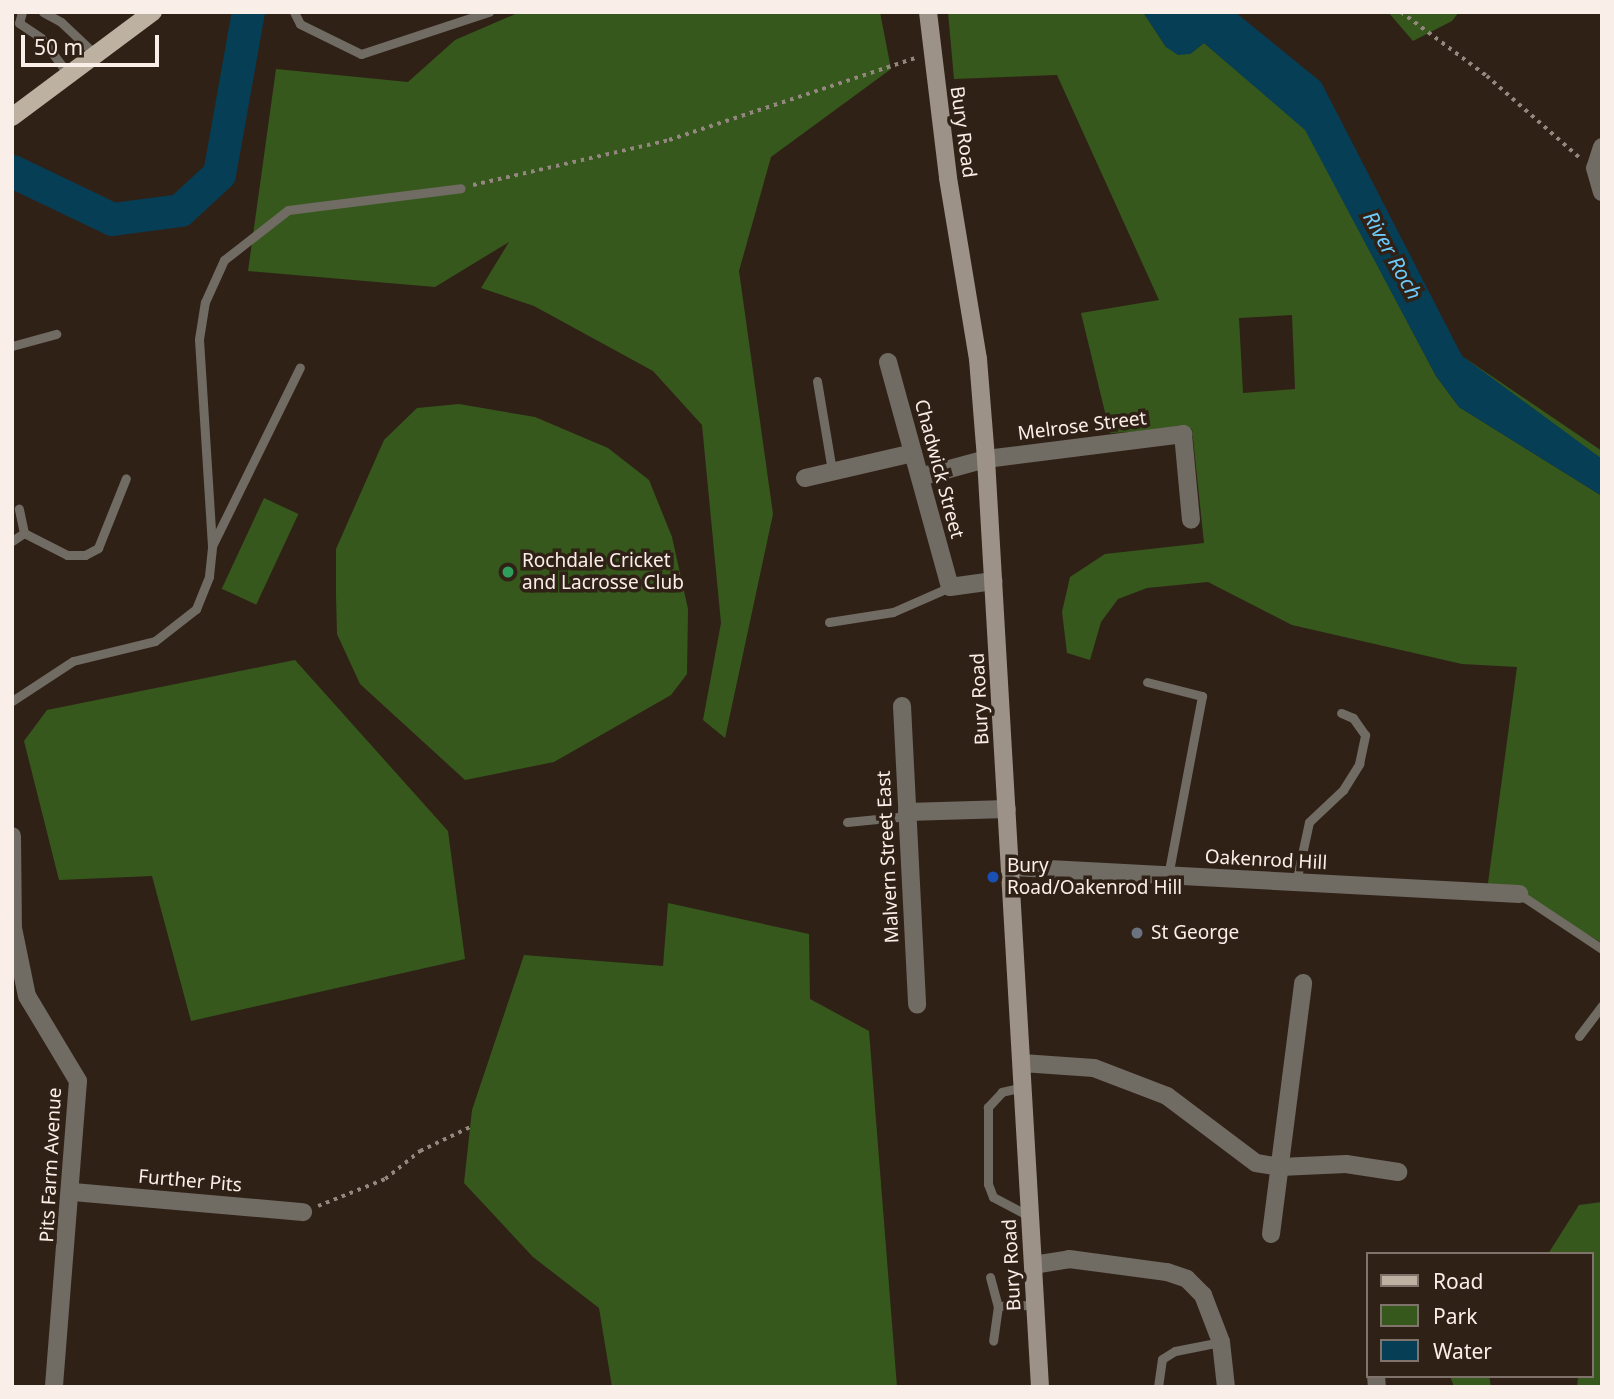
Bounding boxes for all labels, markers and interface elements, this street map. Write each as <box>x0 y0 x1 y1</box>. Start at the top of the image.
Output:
scale bar <box>24 21 163 65</box>
text: 50 m <box>34 33 83 61</box>
street label: Bury Road <box>945 85 981 179</box>
water label: River Roch <box>1358 206 1428 304</box>
street label: Chadwick Street <box>909 397 969 541</box>
street label: Melrose Street <box>1016 407 1148 445</box>
place label: Rochdale Cricket and Lacrosse Club <box>522 550 684 594</box>
marker: Rochdale Cricket and Lacrosse Club <box>500 564 516 580</box>
street label: Bury Road <box>966 652 994 746</box>
street label: Malvern Street East <box>872 770 904 944</box>
street label: Oakenrod Hill <box>1204 845 1328 875</box>
place label: Bury Road/Oakenrod Hill <box>1007 855 1182 899</box>
marker: Bury Road/Oakenrod Hill <box>985 869 1001 885</box>
place label: St George <box>1151 922 1239 944</box>
marker: St George <box>1129 925 1145 941</box>
street label: Pits Farm Avenue <box>36 1087 66 1243</box>
street label: Further Pits <box>137 1165 243 1197</box>
street label: Bury Road <box>998 1218 1026 1312</box>
legend <box>1366 1252 1593 1378</box>
text: Road <box>1433 1267 1483 1295</box>
text: Park <box>1433 1302 1477 1330</box>
text: Water <box>1433 1337 1492 1365</box>

